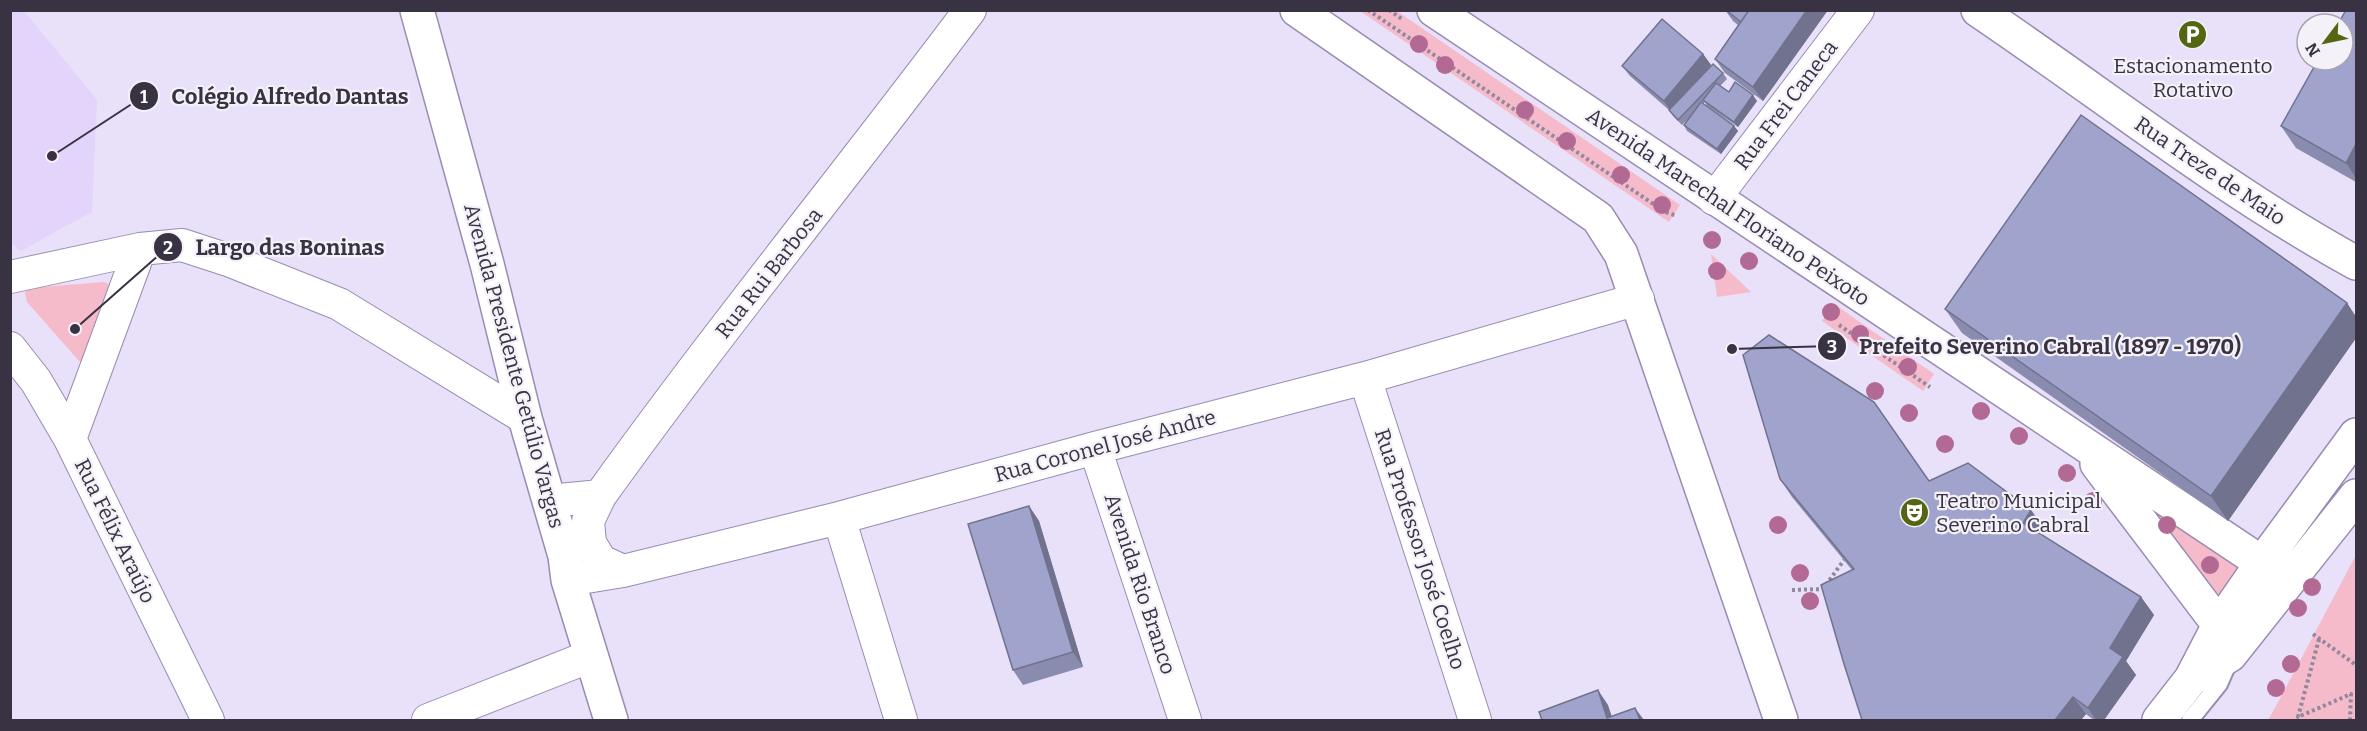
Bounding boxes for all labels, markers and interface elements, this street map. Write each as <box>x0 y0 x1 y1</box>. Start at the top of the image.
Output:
north arrow <box>2295 12 2355 72</box>
parking icon: Estacionamento Rotativo <box>2177 19 2209 51</box>
street label: Rua Frei Caneca <box>1729 35 1844 175</box>
text: N <box>2301 39 2324 60</box>
place label: Estacionamento Rotativo <box>2113 53 2273 103</box>
callout: Colégio Alfredo Dantas <box>129 76 421 116</box>
text: Colégio Alfredo Dantas <box>171 83 409 110</box>
text: 1 <box>140 86 148 108</box>
street label: Avenida Marechal Floriano Peixoto <box>1581 102 1875 312</box>
street label: Rua Treze de Maio <box>2130 111 2290 231</box>
street label: Avenida Presidente Getúlio Vargas <box>458 201 570 531</box>
street label: Rua Rui Barbosa <box>710 202 828 343</box>
callout: Largo das Boninas <box>153 227 396 267</box>
text: Largo das Boninas <box>195 234 385 261</box>
text: 2 <box>163 237 173 259</box>
callout: Prefeito Severino Cabral (1897 - 1970) <box>1817 326 2253 366</box>
text: Prefeito Severino Cabral (1897 - 1970) <box>1859 333 2241 360</box>
text: 3 <box>1827 336 1837 358</box>
street label: Rua Coronel José Andre <box>991 404 1219 488</box>
street label: Rua Professor José Coelho <box>1369 425 1471 673</box>
street label: Rua Félix Araújo <box>69 454 161 608</box>
place label: Teatro Municipal Severino Cabral <box>1936 488 2101 538</box>
street label: Avenida Rio Branco <box>1099 490 1181 678</box>
theatre icon: Teatro Municipal Severino Cabral <box>1899 497 1931 529</box>

